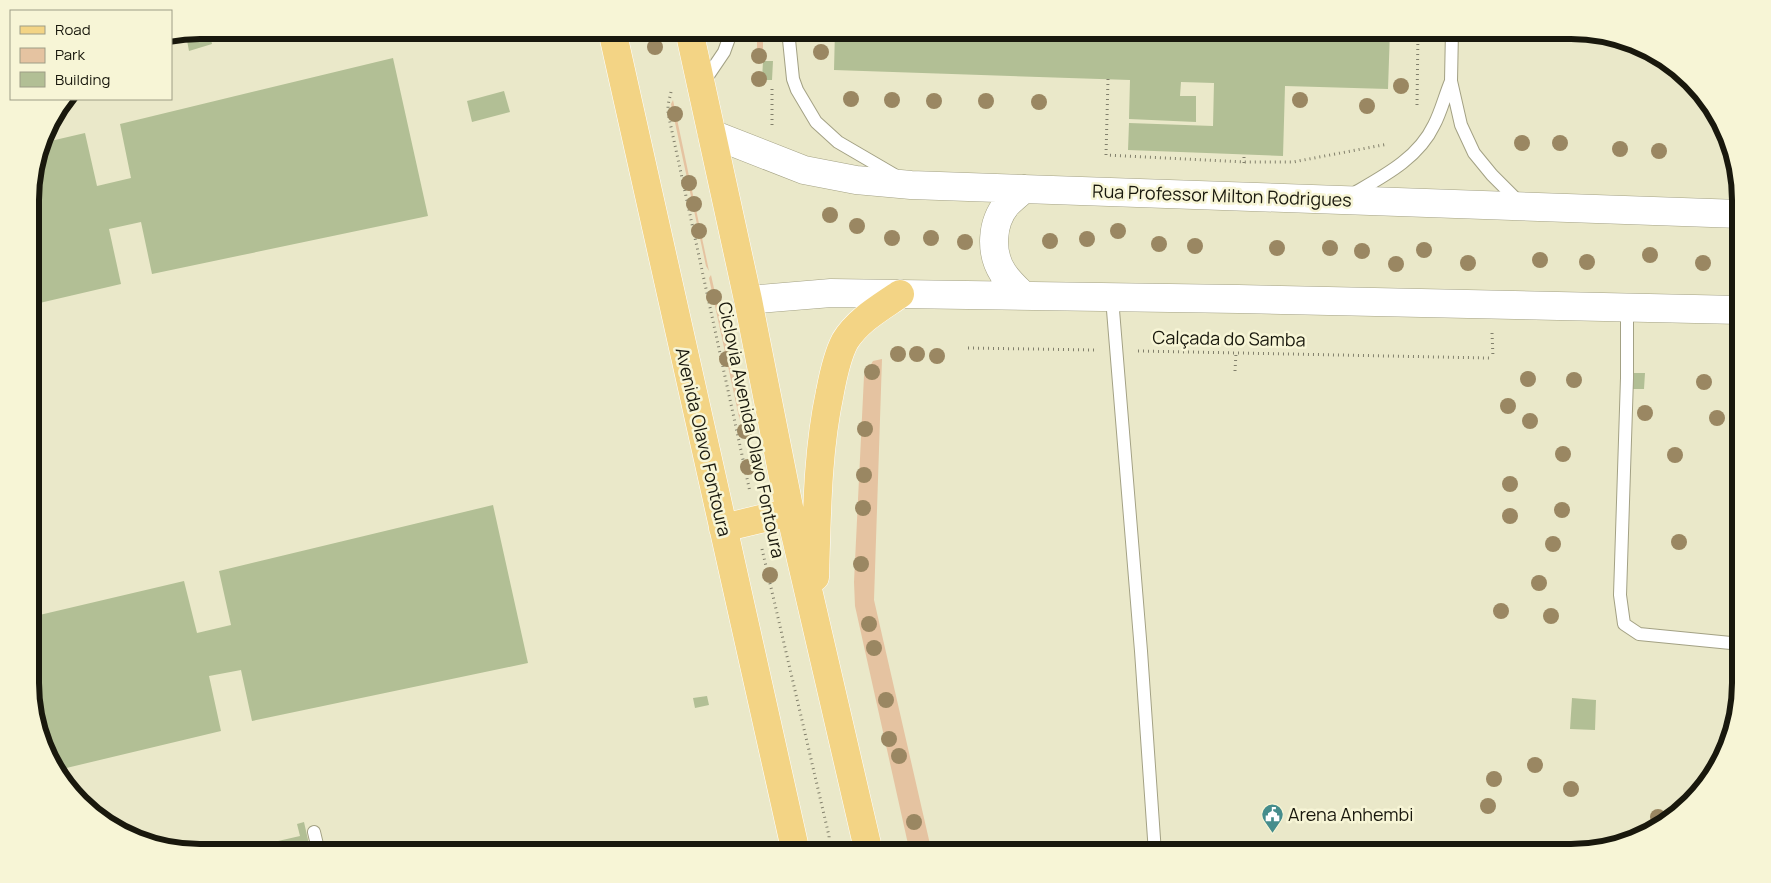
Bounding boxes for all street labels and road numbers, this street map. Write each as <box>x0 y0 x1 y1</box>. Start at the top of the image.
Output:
street label: Rua Professor Milton Rodrigues <box>1092 178 1352 212</box>
street label: Ciclovia Avenida Olavo Fontoura <box>713 299 791 560</box>
street label: Calçada do Samba <box>1152 325 1306 351</box>
street label: Avenida Olavo Fontoura <box>671 345 737 539</box>

